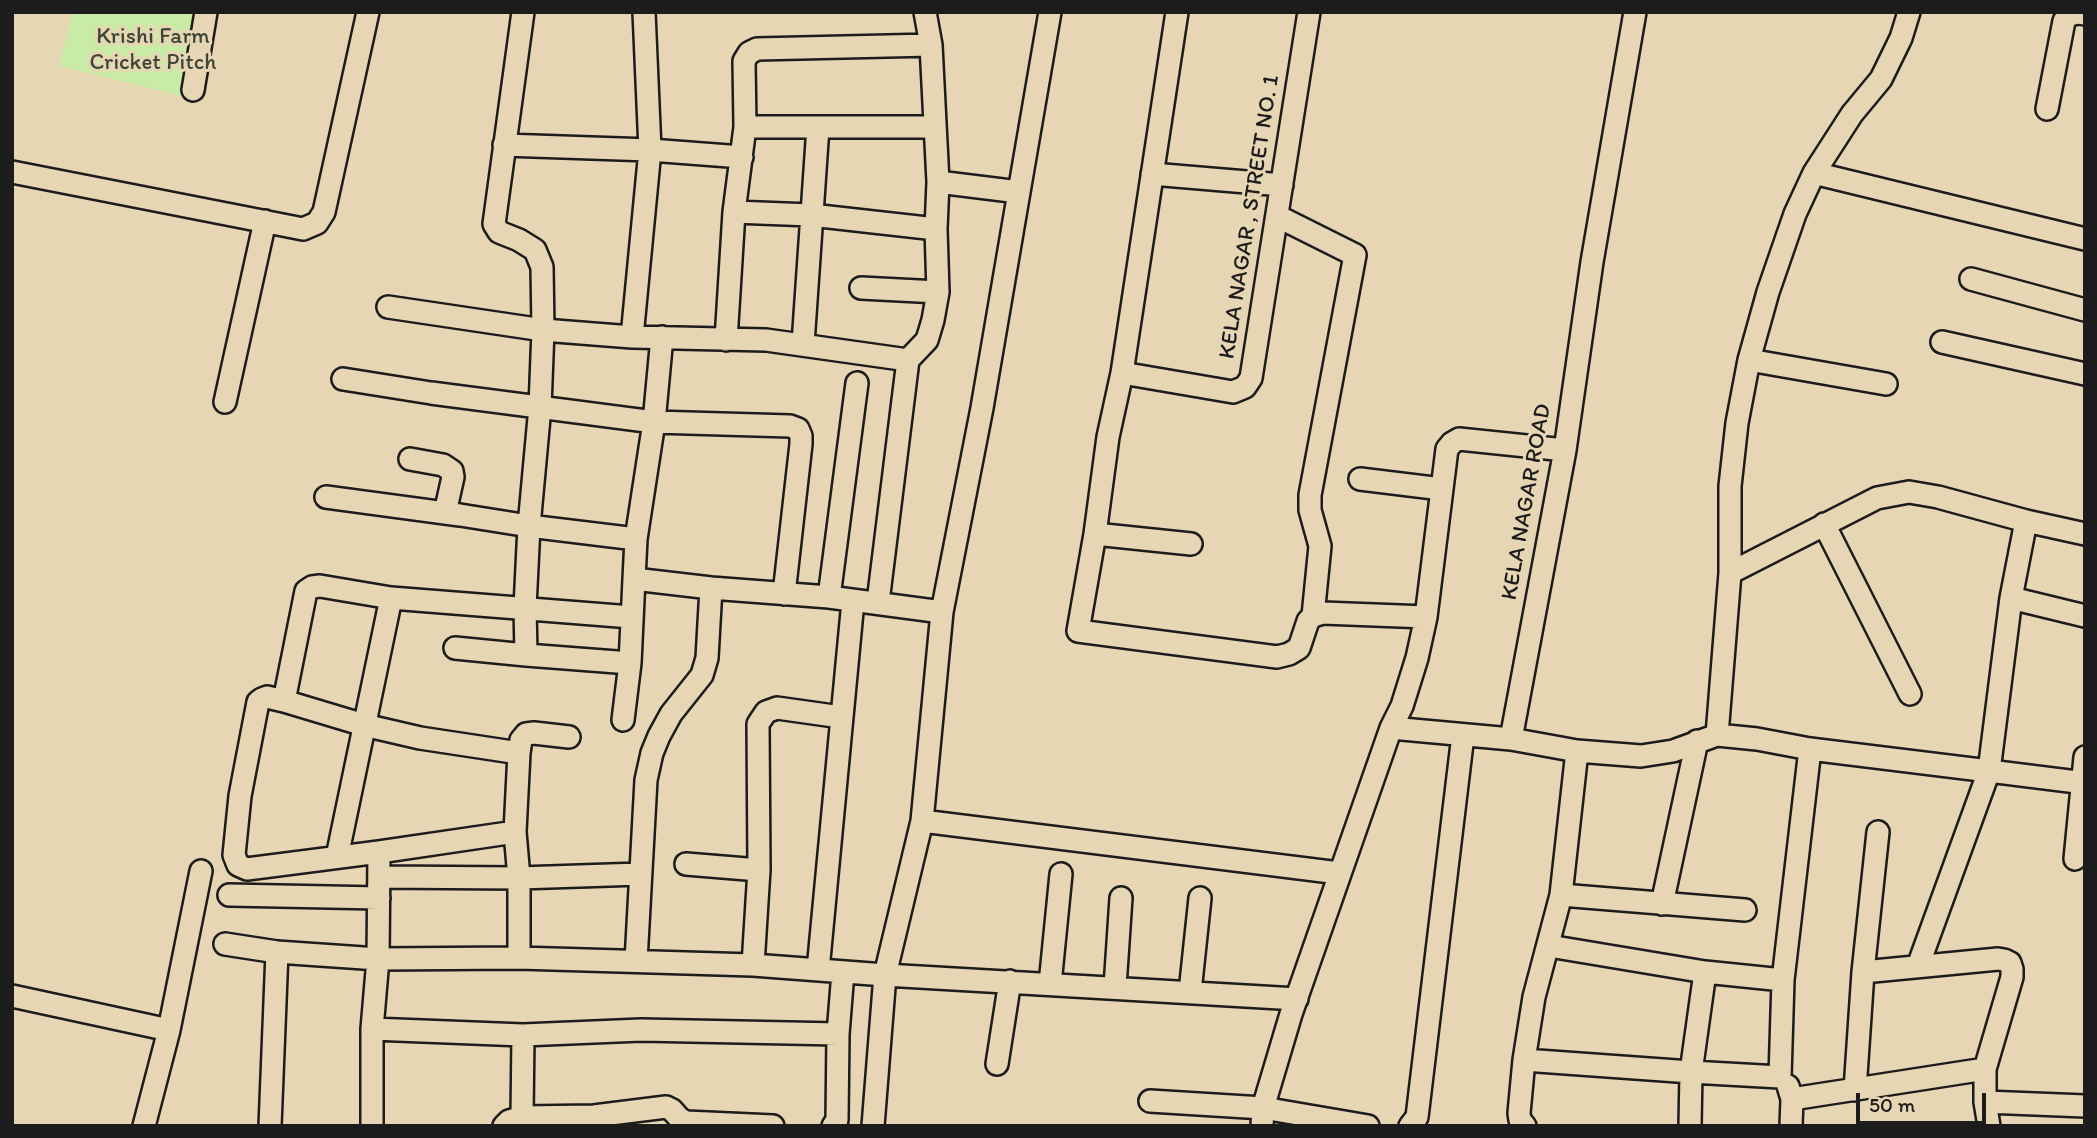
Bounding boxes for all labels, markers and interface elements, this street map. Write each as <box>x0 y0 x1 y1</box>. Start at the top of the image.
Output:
park label: Krishi Farm Cricket Pitch <box>89 23 217 77</box>
street label: KELA NAGAR , STREET NO. 1 <box>1214 73 1286 361</box>
street label: KELA NAGAR ROAD <box>1496 402 1558 602</box>
scale bar <box>1859 1078 1988 1122</box>
text: 50 m <box>1869 1092 1915 1117</box>

